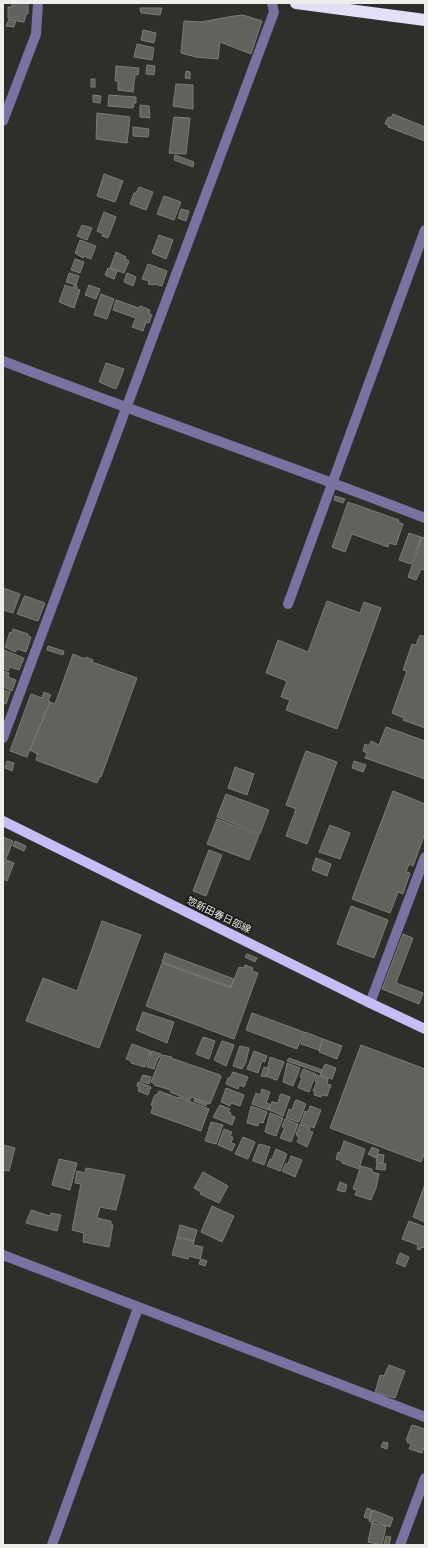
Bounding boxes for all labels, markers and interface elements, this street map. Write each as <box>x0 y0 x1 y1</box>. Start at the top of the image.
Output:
street label: 惣新田春日部線 <box>185 895 253 935</box>

